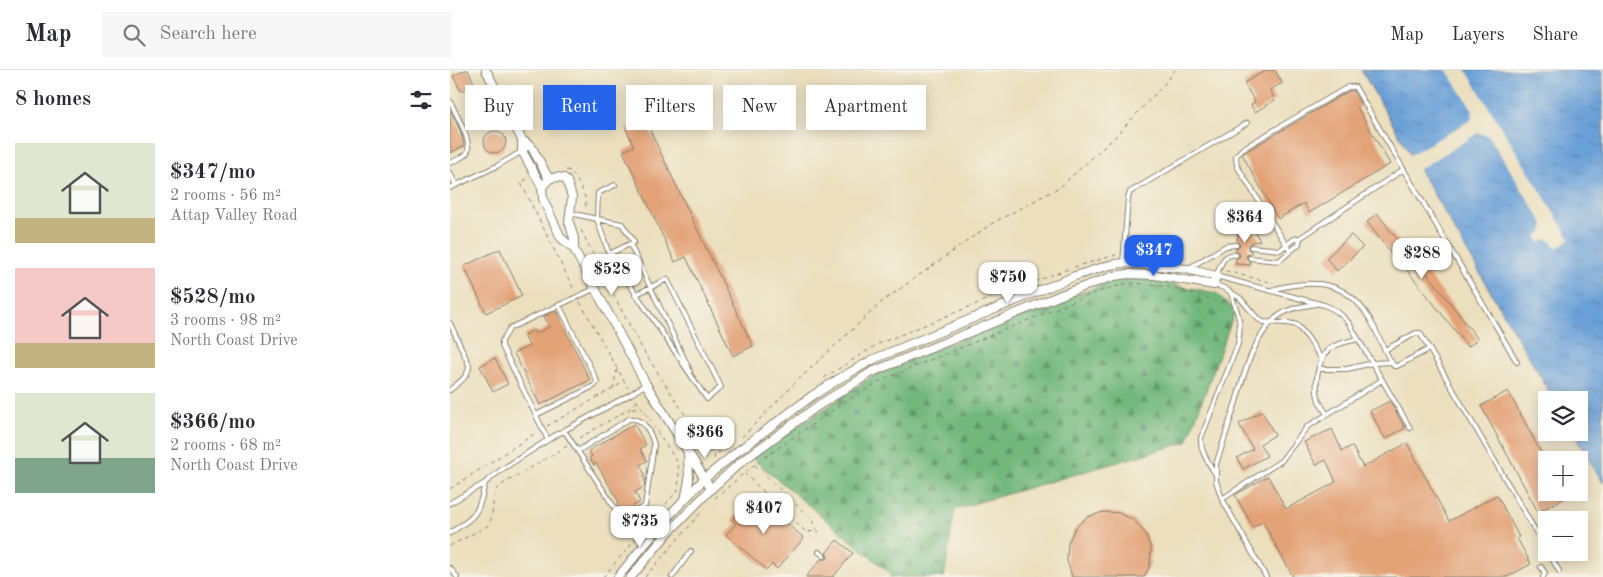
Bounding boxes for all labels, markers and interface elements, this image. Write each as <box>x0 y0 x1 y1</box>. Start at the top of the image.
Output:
search box <box>102 12 452 57</box>
icon: search <box>120 21 148 49</box>
text: Map <box>25 23 72 47</box>
text: Search here <box>160 25 257 44</box>
text: Map <box>1390 26 1424 44</box>
text: Layers <box>1452 26 1504 44</box>
text: Share <box>1532 26 1578 44</box>
chip: Buy <box>465 85 533 130</box>
chip: Rent <box>543 85 616 130</box>
chip: Filters <box>626 85 713 130</box>
chip: New <box>723 85 796 130</box>
chip: Apartment <box>806 85 926 130</box>
icon: filters <box>407 86 435 114</box>
text: 8 homes <box>15 89 91 110</box>
text: $347/mo <box>170 162 256 183</box>
icon: home <box>55 163 115 223</box>
text: 2 rooms · 56 m² <box>170 188 281 204</box>
pin: $364 <box>1215 202 1275 244</box>
text: Attap Valley Road <box>170 208 298 224</box>
text: $364 <box>1226 210 1264 226</box>
pin: $347 <box>1124 234 1184 277</box>
pin: $288 <box>1392 238 1452 280</box>
text: $347 <box>1135 243 1173 259</box>
text: $288 <box>1403 246 1441 262</box>
pin: $528 <box>582 254 642 296</box>
text: $528 <box>593 262 631 278</box>
pin: $750 <box>978 262 1038 304</box>
text: $750 <box>989 270 1027 286</box>
text: $528/mo <box>170 287 256 308</box>
icon: home <box>55 288 115 348</box>
text: 3 rooms · 98 m² <box>170 313 281 329</box>
text: North Coast Drive <box>170 333 298 349</box>
map controls <box>1538 391 1588 561</box>
button: layers <box>1538 391 1588 441</box>
text: $366/mo <box>170 412 256 433</box>
icon: home <box>55 413 115 473</box>
pin: $366 <box>675 416 735 459</box>
text: $366 <box>686 425 724 441</box>
text: 2 rooms · 68 m² <box>170 438 281 454</box>
button: + <box>1538 451 1588 501</box>
text: North Coast Drive <box>170 458 298 474</box>
pin: $407 <box>734 492 794 535</box>
text: $407 <box>745 501 783 517</box>
pin: $735 <box>610 506 670 548</box>
button: − <box>1538 511 1588 561</box>
text: $735 <box>621 514 659 530</box>

